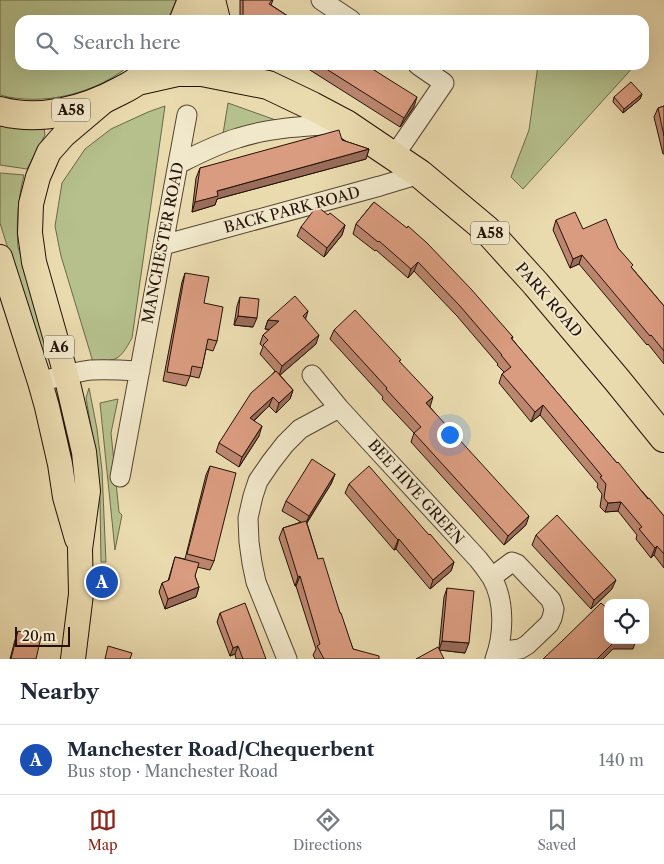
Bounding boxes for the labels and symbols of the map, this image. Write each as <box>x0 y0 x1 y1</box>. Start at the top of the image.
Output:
road number: A58 <box>52 98 90 122</box>
street label: MANCHESTER ROAD <box>138 160 188 325</box>
street label: BACK PARK ROAD <box>222 182 362 237</box>
road number: A58 <box>471 222 509 244</box>
street label: PARK ROAD <box>512 259 587 341</box>
road number: A6 <box>44 336 74 358</box>
your location <box>437 422 463 448</box>
street label: BEE HIVE GREEN <box>364 435 469 548</box>
pin: A <box>86 563 118 601</box>
scale bar <box>15 624 70 647</box>

